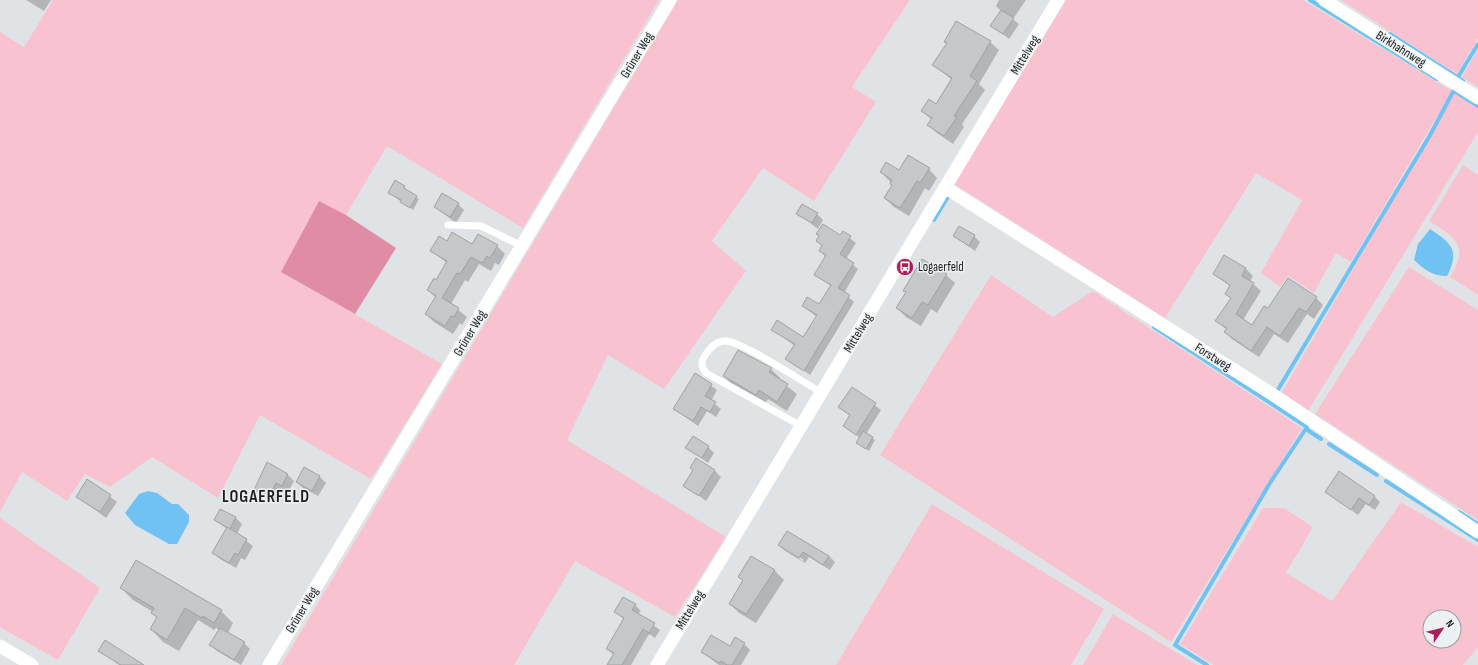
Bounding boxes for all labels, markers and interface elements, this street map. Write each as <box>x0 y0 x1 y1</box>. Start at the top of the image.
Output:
street label: Birkhahnweg <box>1373 27 1429 71</box>
street label: Grüner Weg <box>617 29 657 81</box>
street label: Mittelweg <box>1007 32 1043 78</box>
bus stop icon: Logaerfeld <box>895 257 915 277</box>
place label: Logaerfeld <box>918 259 964 275</box>
street label: Grüner Weg <box>450 307 490 359</box>
street label: Mittelweg <box>840 310 876 356</box>
street label: Forstweg <box>1192 340 1234 374</box>
district label: LOGAERFELD <box>222 487 310 507</box>
street label: Grüner Weg <box>282 584 322 636</box>
street label: Mittelweg <box>672 587 708 633</box>
north arrow <box>1422 609 1462 649</box>
text: N <box>1443 617 1457 630</box>

